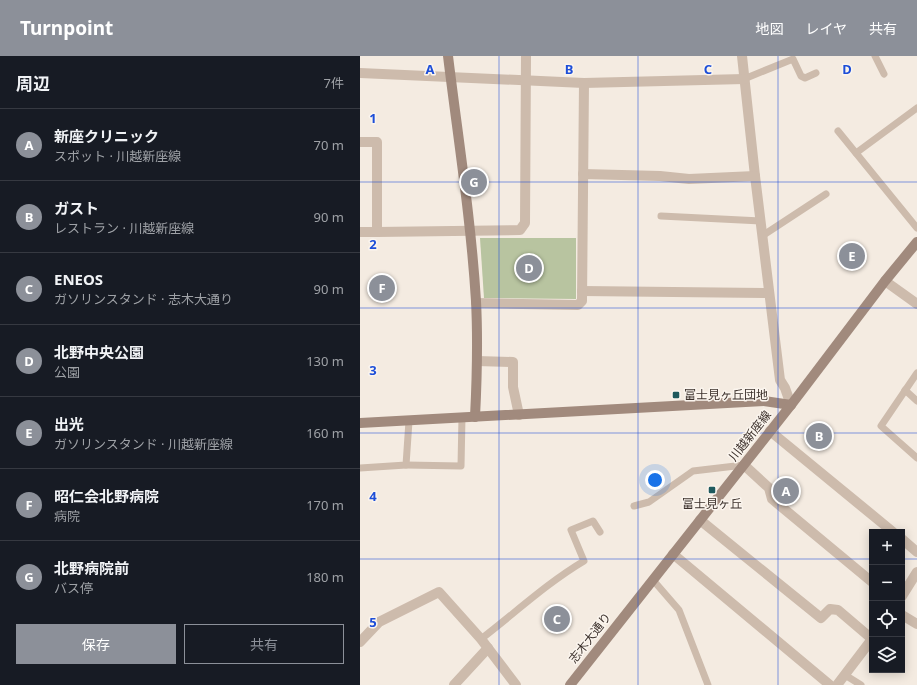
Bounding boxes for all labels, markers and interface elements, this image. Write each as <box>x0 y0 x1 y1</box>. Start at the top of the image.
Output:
text: Turnpoint <box>20 15 113 41</box>
text: 地図 <box>755 19 783 38</box>
text: レイヤ <box>805 19 847 38</box>
text: 共有 <box>869 19 897 38</box>
text: A <box>426 60 435 78</box>
text: B <box>565 60 573 78</box>
text: C <box>704 60 712 78</box>
text: D <box>842 60 852 78</box>
text: 周辺 <box>16 72 50 95</box>
text: 7件 <box>324 74 344 92</box>
text: 1 <box>369 109 377 127</box>
text: 新座クリニック <box>54 126 159 146</box>
text: A <box>25 136 34 154</box>
text: 70 m <box>314 136 344 154</box>
text: スポット · 川越新座線 <box>54 147 181 165</box>
pin: G <box>461 167 487 197</box>
text: ガスト <box>54 198 99 218</box>
text: B <box>25 208 33 226</box>
text: 90 m <box>314 208 344 226</box>
text: レストラン · 川越新座線 <box>54 219 194 237</box>
text: 2 <box>369 235 377 253</box>
pin: E <box>839 241 865 271</box>
pin: D <box>516 253 542 283</box>
text: ENEOS <box>54 269 103 289</box>
pin: F <box>369 273 395 303</box>
text: C <box>25 280 33 298</box>
text: 90 m <box>314 280 344 298</box>
text: ガソリンスタンド · 志木大通り <box>54 290 233 308</box>
text: 北野中央公園 <box>54 342 144 362</box>
text: D <box>24 352 34 370</box>
text: 130 m <box>306 352 344 370</box>
text: 3 <box>369 361 377 379</box>
text: 公園 <box>54 363 80 381</box>
place label: 富士見ヶ丘団地 <box>684 386 768 403</box>
marker: 富士見ヶ丘団地 <box>671 390 681 400</box>
street label: 川越新座線 <box>724 407 775 465</box>
text: 出光 <box>54 414 84 434</box>
pin: B <box>806 421 832 451</box>
text: E <box>25 424 33 442</box>
text: 160 m <box>306 424 344 442</box>
text: ガソリンスタンド · 川越新座線 <box>54 435 233 453</box>
your location <box>645 470 665 490</box>
pin: A <box>773 476 799 506</box>
marker: 富士見ヶ丘 <box>707 485 717 495</box>
text: 昭仁会北野病院 <box>54 486 159 506</box>
text: 4 <box>369 487 377 505</box>
place label: 富士見ヶ丘 <box>682 495 742 512</box>
text: F <box>25 496 33 514</box>
text: 170 m <box>306 496 344 514</box>
text: 病院 <box>54 507 80 525</box>
map controls <box>869 529 905 673</box>
button: + <box>869 529 905 565</box>
text: 北野病院前 <box>54 558 129 578</box>
button: − <box>869 565 905 601</box>
text: G <box>24 568 34 586</box>
text: 180 m <box>306 568 344 586</box>
text: バス停 <box>54 579 93 597</box>
button: locate <box>869 601 905 637</box>
pin: C <box>544 604 570 634</box>
street label: 志木大通り <box>564 609 615 667</box>
text: 5 <box>369 613 377 631</box>
button: 保存 <box>16 624 176 664</box>
button: 共有 <box>184 624 344 664</box>
button: layers <box>869 637 905 673</box>

